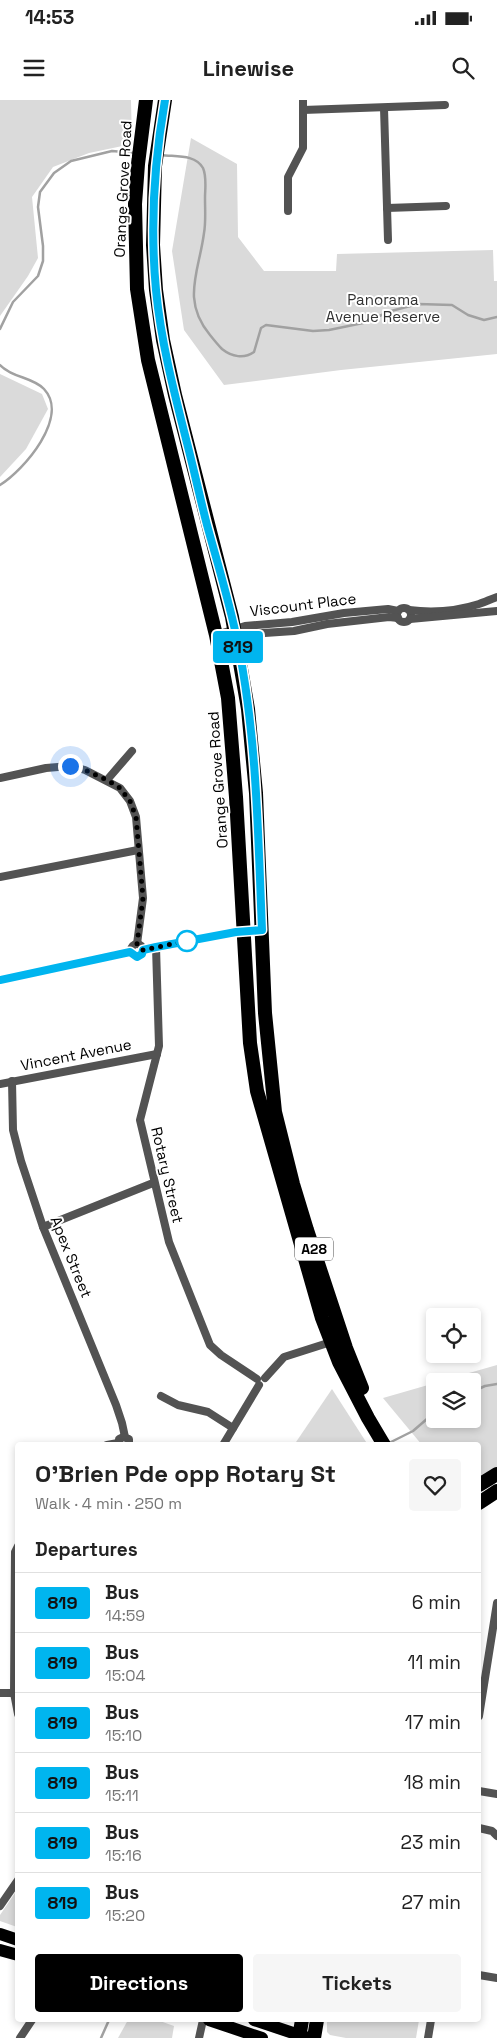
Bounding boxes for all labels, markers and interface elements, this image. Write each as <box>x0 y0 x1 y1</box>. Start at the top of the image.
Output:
text: 14:53 <box>25 5 74 30</box>
icon: menu <box>20 54 48 82</box>
text: Linewise <box>203 54 294 82</box>
icon: search <box>449 54 477 82</box>
street label: Orange Grove Road <box>109 120 136 258</box>
park label: Panorama Avenue Reserve <box>326 290 440 326</box>
street label: Viscount Place <box>249 589 357 620</box>
line badge: 819 <box>209 631 267 663</box>
text: 819 <box>223 635 253 658</box>
street label: Orange Grove Road <box>203 711 232 849</box>
your location <box>58 754 83 779</box>
unlabelled marker <box>176 930 198 952</box>
street label: Vincent Avenue <box>19 1034 133 1075</box>
street label: Rotary Street <box>147 1125 188 1225</box>
street label: Apex Street <box>47 1213 96 1300</box>
road number: A28 <box>295 1238 333 1260</box>
map controls <box>426 1308 481 1428</box>
button: locate <box>426 1308 481 1363</box>
button: layers <box>426 1373 481 1428</box>
text: O'Brien Pde opp Rotary St <box>35 1458 336 1489</box>
button: heart <box>409 1459 461 1511</box>
text: Walk · 4 min · 250 m <box>35 1493 182 1514</box>
text: Departures <box>35 1537 138 1562</box>
text: Bus <box>105 1580 139 1605</box>
text: 6 min <box>412 1590 461 1615</box>
text: 819 <box>47 1591 78 1614</box>
text: 14:59 <box>105 1605 145 1626</box>
text: Bus <box>105 1640 139 1665</box>
text: 11 min <box>408 1650 461 1675</box>
text: 819 <box>47 1651 78 1674</box>
text: 15:04 <box>105 1665 146 1686</box>
text: Bus <box>105 1700 139 1725</box>
text: 17 min <box>405 1710 461 1735</box>
text: 819 <box>47 1711 78 1734</box>
text: 15:10 <box>105 1725 142 1746</box>
text: Bus <box>105 1760 139 1785</box>
text: 18 min <box>404 1770 461 1795</box>
text: 819 <box>47 1771 78 1794</box>
text: 15:11 <box>105 1785 139 1806</box>
text: Bus <box>105 1820 139 1845</box>
text: 23 min <box>401 1830 461 1855</box>
text: 819 <box>47 1831 78 1854</box>
text: 15:16 <box>105 1845 142 1866</box>
text: Bus <box>105 1880 139 1905</box>
text: 27 min <box>401 1890 461 1915</box>
text: 819 <box>47 1891 78 1914</box>
text: 15:20 <box>105 1905 145 1926</box>
button: Directions <box>35 1954 243 2012</box>
button: Tickets <box>253 1954 461 2012</box>

